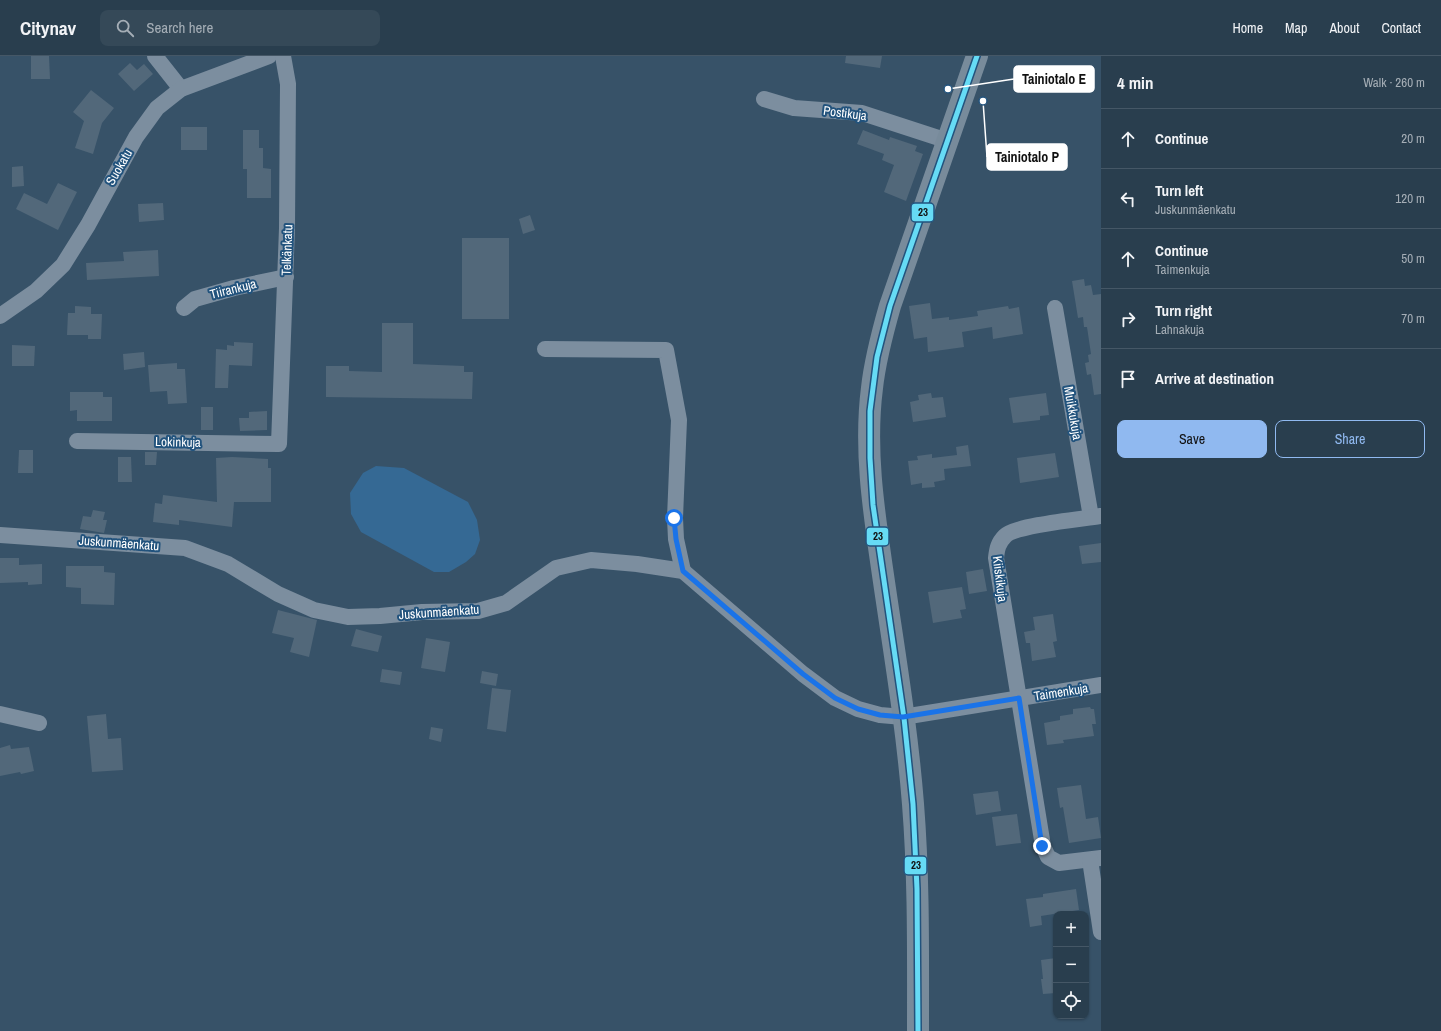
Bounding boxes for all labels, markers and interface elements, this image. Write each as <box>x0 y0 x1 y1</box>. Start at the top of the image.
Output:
search box <box>100 10 380 46</box>
text: Citynav <box>20 15 76 41</box>
icon: search <box>114 17 136 39</box>
text: Search here <box>146 17 213 38</box>
text: Home <box>1232 19 1263 37</box>
text: Map <box>1285 19 1307 37</box>
text: About <box>1329 19 1359 37</box>
text: Contact <box>1381 19 1421 37</box>
callout: Tainiotalo E <box>1014 66 1094 92</box>
text: Tainiotalo E <box>1022 70 1086 88</box>
text: 4 min <box>1117 71 1153 94</box>
text: Walk · 260 m <box>1363 74 1425 91</box>
street label: Postikuja <box>822 102 868 124</box>
icon: ahead <box>1117 128 1139 150</box>
text: Continue <box>1155 128 1208 149</box>
text: 20 m <box>1401 130 1425 147</box>
callout: Tainiotalo P <box>987 144 1067 170</box>
street label: Suokatu <box>102 146 136 188</box>
text: Tainiotalo P <box>995 148 1059 166</box>
text: Turn left <box>1155 180 1203 201</box>
icon: left <box>1117 188 1139 210</box>
text: 120 m <box>1395 190 1425 207</box>
text: Juskunmäenkatu <box>1155 201 1236 218</box>
line badge: 23 <box>911 203 934 222</box>
text: 23 <box>918 205 928 219</box>
street label: Telkänkatu <box>278 224 296 276</box>
text: Continue <box>1155 240 1208 261</box>
icon: ahead <box>1117 248 1139 270</box>
text: 50 m <box>1401 250 1425 267</box>
text: Taimenkuja <box>1155 261 1210 278</box>
street label: Tiirankuja <box>208 275 258 303</box>
text: Turn right <box>1155 300 1212 321</box>
icon: right <box>1117 308 1139 330</box>
text: 70 m <box>1401 310 1425 327</box>
text: Lahnakuja <box>1155 321 1204 338</box>
icon: arrive <box>1117 368 1139 390</box>
text: Arrive at destination <box>1155 368 1274 389</box>
street label: Muikkukuja <box>1060 385 1086 441</box>
button: Save <box>1117 420 1267 458</box>
button: Share <box>1275 420 1425 458</box>
street label: Lokinkuja <box>155 433 201 451</box>
route start <box>665 509 683 527</box>
line badge: 23 <box>866 527 889 546</box>
text: 23 <box>873 529 883 543</box>
street label: Juskunmäenkatu <box>78 532 160 554</box>
street label: Kiiskikuja <box>989 555 1011 603</box>
street label: Juskunmäenkatu <box>398 601 480 623</box>
street label: Taimenkuja <box>1033 679 1089 705</box>
route end <box>1033 837 1051 855</box>
line badge: 23 <box>904 856 927 875</box>
text: 23 <box>911 858 921 872</box>
map controls <box>1053 911 1089 1019</box>
button: + <box>1053 911 1089 947</box>
button: − <box>1053 947 1089 983</box>
button: locate <box>1053 983 1089 1019</box>

